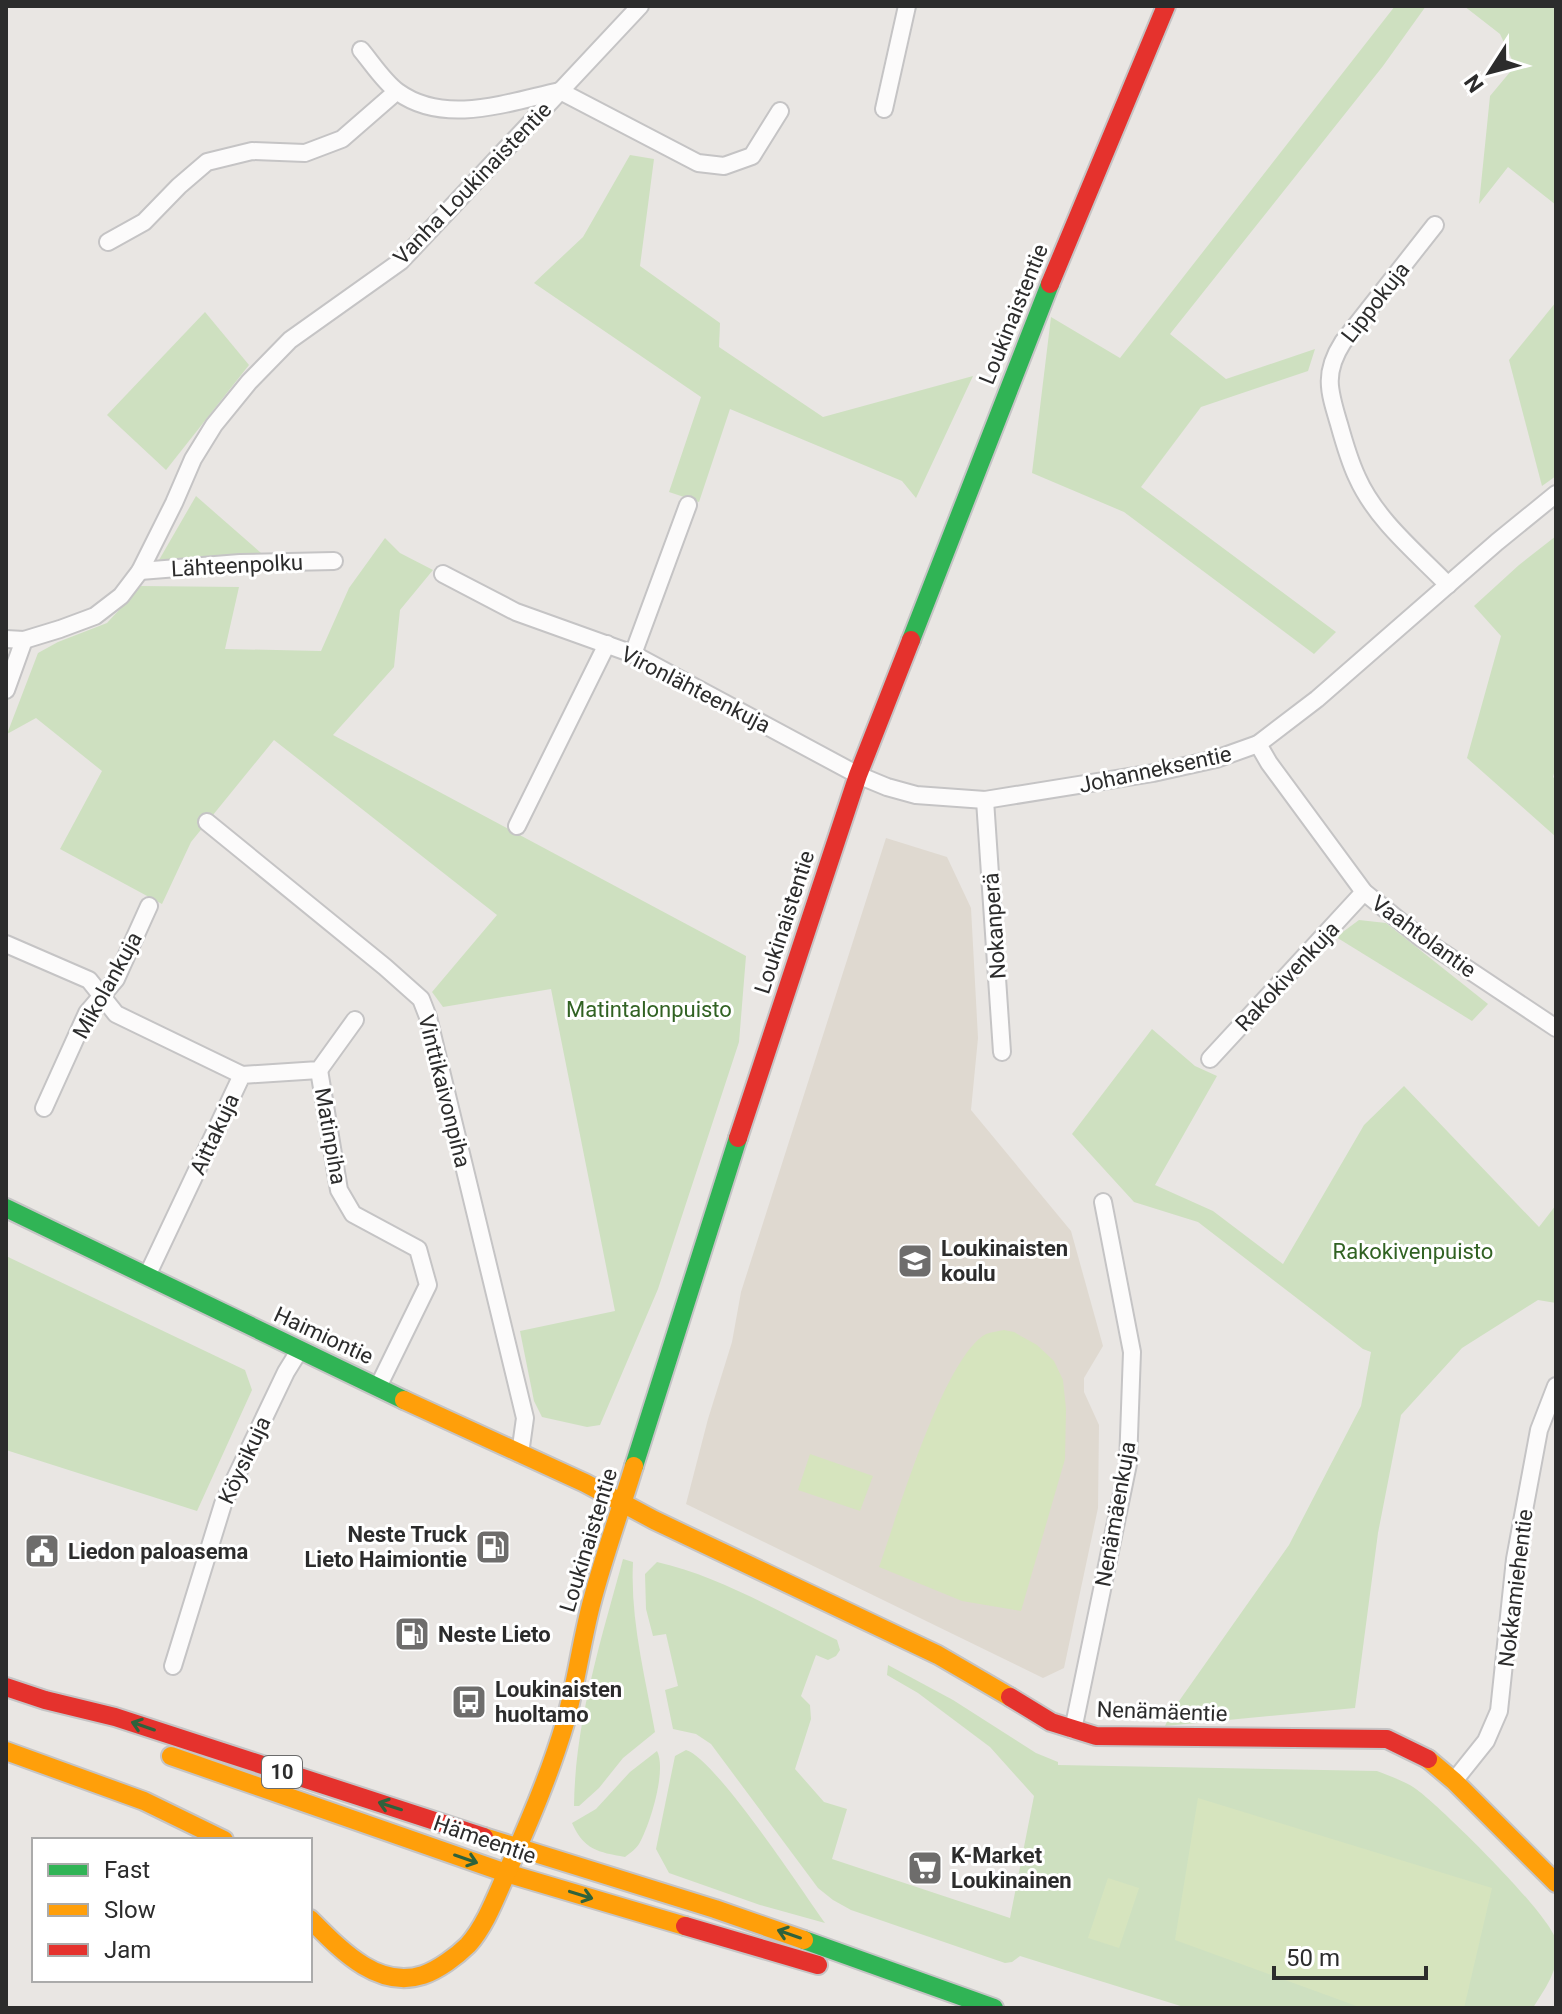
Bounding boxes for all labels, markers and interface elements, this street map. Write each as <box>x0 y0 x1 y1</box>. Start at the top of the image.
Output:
north arrow <box>1450 32 1530 112</box>
text: N <box>1460 70 1489 97</box>
street label: Vanha Loukinaistentie <box>388 97 556 270</box>
street label: Loukinaistentie <box>974 240 1053 388</box>
street label: Lippokuja <box>1336 257 1414 347</box>
street label: Lähteenpolku <box>170 550 304 581</box>
street label: Vironlähteenkuja <box>617 641 774 738</box>
street label: Johanneksentie <box>1077 741 1234 798</box>
street label: Loukinaistentie <box>750 847 819 997</box>
street label: Nokanperä <box>978 872 1011 980</box>
street label: Vaahtolantie <box>1367 890 1481 983</box>
street label: Rakokivenkuja <box>1230 916 1344 1036</box>
street label: Mikolankuja <box>68 927 147 1043</box>
park label: Matintalonpuisto <box>566 997 732 1022</box>
street label: Vinttikaivonpiha <box>413 1012 476 1170</box>
street label: Matinpiha <box>310 1086 351 1186</box>
street label: Aittakuja <box>185 1090 244 1179</box>
place label: Loukinaisten koulu <box>941 1236 1068 1286</box>
park label: Rakokivenpuisto <box>1333 1239 1493 1264</box>
school or university icon: Loukinaisten koulu <box>896 1242 934 1280</box>
street label: Haimiontie <box>270 1302 377 1369</box>
street label: Köysikuja <box>213 1413 276 1508</box>
street label: Nenämäenkuja <box>1090 1440 1141 1589</box>
street label: Loukinaistentie <box>555 1465 622 1615</box>
street label: Nokkamiehentie <box>1493 1508 1538 1668</box>
place label: Neste Truck Lieto Haimiontie <box>304 1522 467 1572</box>
fuel station icon: Neste Truck Lieto Haimiontie <box>474 1528 512 1566</box>
public building icon: Liedon paloasema <box>23 1532 61 1570</box>
place label: Liedon paloasema <box>68 1539 249 1564</box>
fuel station icon: Neste Lieto <box>393 1615 431 1653</box>
place label: Neste Lieto <box>438 1622 551 1647</box>
place label: Loukinaisten huoltamo <box>495 1677 622 1727</box>
bus stop icon: Loukinaisten huoltamo <box>450 1683 488 1721</box>
street label: Nenämäentie <box>1096 1697 1228 1726</box>
one-way arrow <box>130 1718 155 1733</box>
road number: 10 <box>262 1756 302 1788</box>
one-way arrow <box>378 1798 403 1812</box>
street label: Hämeentie <box>430 1810 539 1869</box>
legend <box>32 1838 312 1982</box>
place label: K-Market Loukinainen <box>951 1843 1072 1893</box>
supermarket icon: K-Market Loukinainen <box>906 1849 944 1887</box>
one-way arrow <box>453 1852 478 1867</box>
text: Fast <box>104 1856 150 1884</box>
one-way arrow <box>567 1888 593 1903</box>
text: Slow <box>104 1896 156 1924</box>
one-way arrow <box>776 1926 801 1941</box>
scale bar <box>1274 1930 1426 1980</box>
text: Jam <box>104 1936 151 1964</box>
text: 50 m <box>1286 1944 1340 1972</box>

